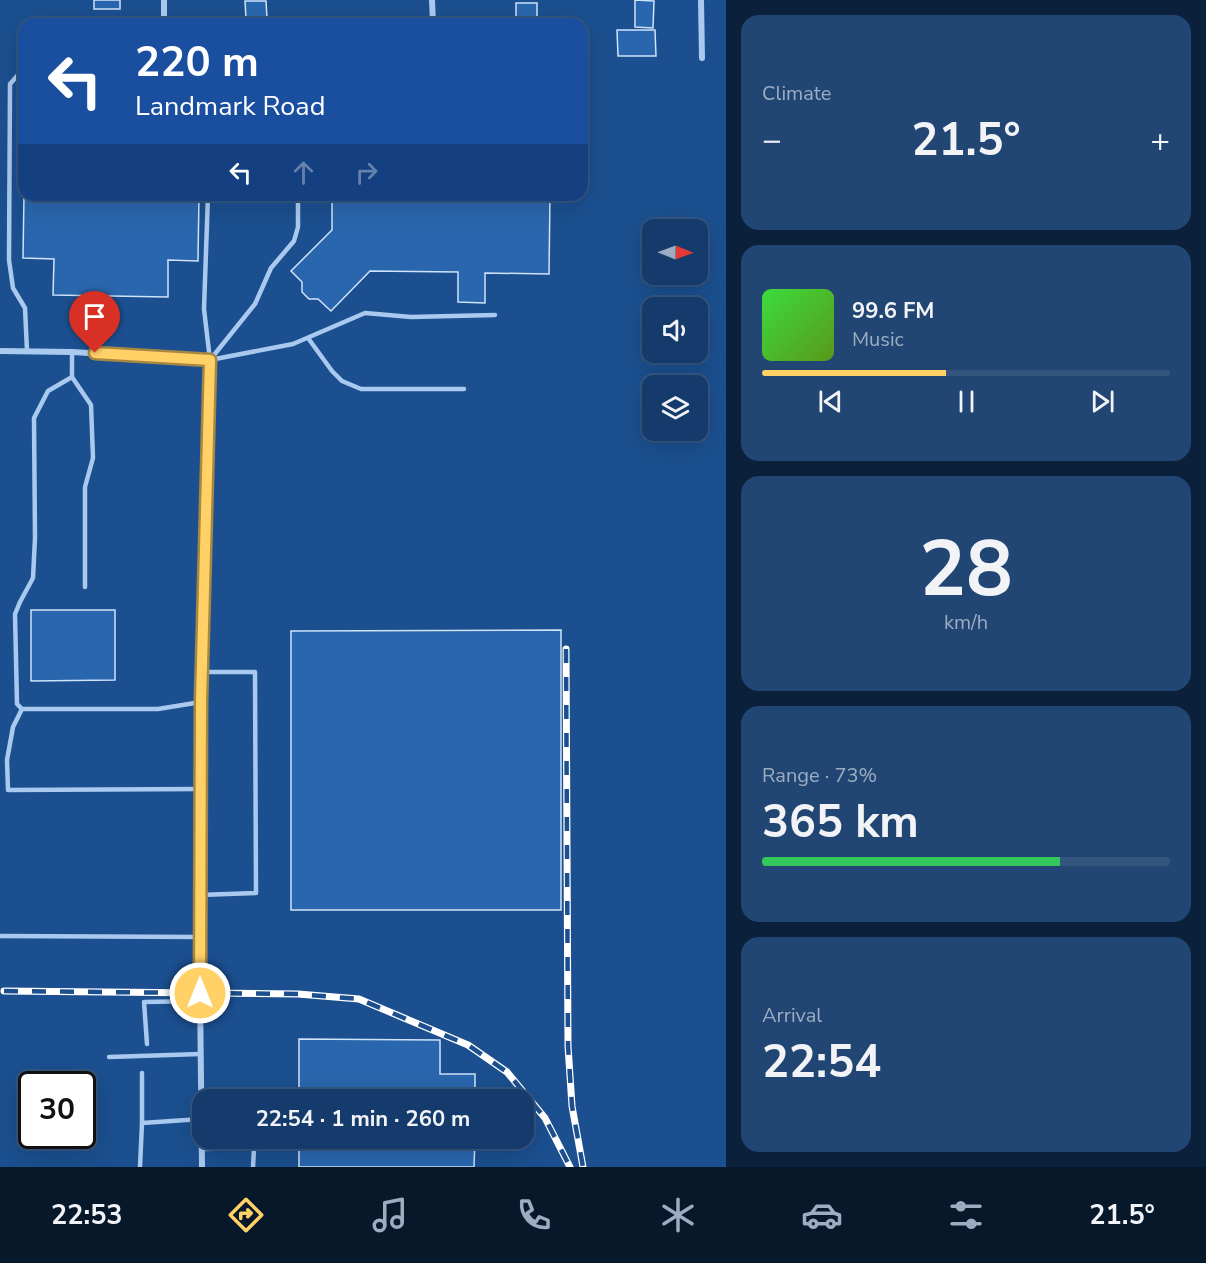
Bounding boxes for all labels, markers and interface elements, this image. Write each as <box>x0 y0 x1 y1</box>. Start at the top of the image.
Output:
text: 220 m <box>135 34 259 91</box>
icon: left <box>36 42 114 120</box>
text: Climate <box>762 80 831 107</box>
text: Landmark Road <box>135 88 325 125</box>
text: 21.5° <box>911 110 1021 171</box>
text: − <box>762 118 782 163</box>
text: + <box>1150 118 1170 163</box>
icon: left <box>224 156 257 189</box>
icon: ahead <box>287 156 320 189</box>
icon: right <box>350 156 383 189</box>
north arrow <box>642 219 708 285</box>
map controls <box>642 219 708 441</box>
pin <box>69 291 120 353</box>
text: 99.6 FM <box>852 296 934 326</box>
button: sound <box>642 297 708 363</box>
icon: arrive <box>78 300 111 333</box>
text: Music <box>852 326 904 353</box>
button: layers <box>642 375 708 441</box>
icon: previous <box>814 385 847 418</box>
icon: pause <box>950 385 983 418</box>
icon: next <box>1086 385 1119 418</box>
text: 28 <box>919 516 1013 623</box>
text: km/h <box>944 609 988 636</box>
text: Range · 73% <box>762 762 877 789</box>
text: 365 km <box>762 792 919 853</box>
position arrow <box>168 961 232 1025</box>
text: Arrival <box>762 1002 822 1029</box>
text: 22:54 <box>762 1032 881 1093</box>
speed limit sign: 30 <box>18 1071 96 1149</box>
text: 22:54 · 1 min · 260 m <box>256 1104 470 1134</box>
icon: directions <box>225 1194 267 1236</box>
icon: music <box>369 1194 411 1236</box>
icon: phone <box>513 1194 555 1236</box>
icon: climate <box>657 1194 699 1236</box>
icon: car <box>801 1194 843 1236</box>
icon: filters <box>945 1194 987 1236</box>
text: 22:53 <box>51 1197 123 1234</box>
text: 21.5° <box>1089 1197 1155 1234</box>

